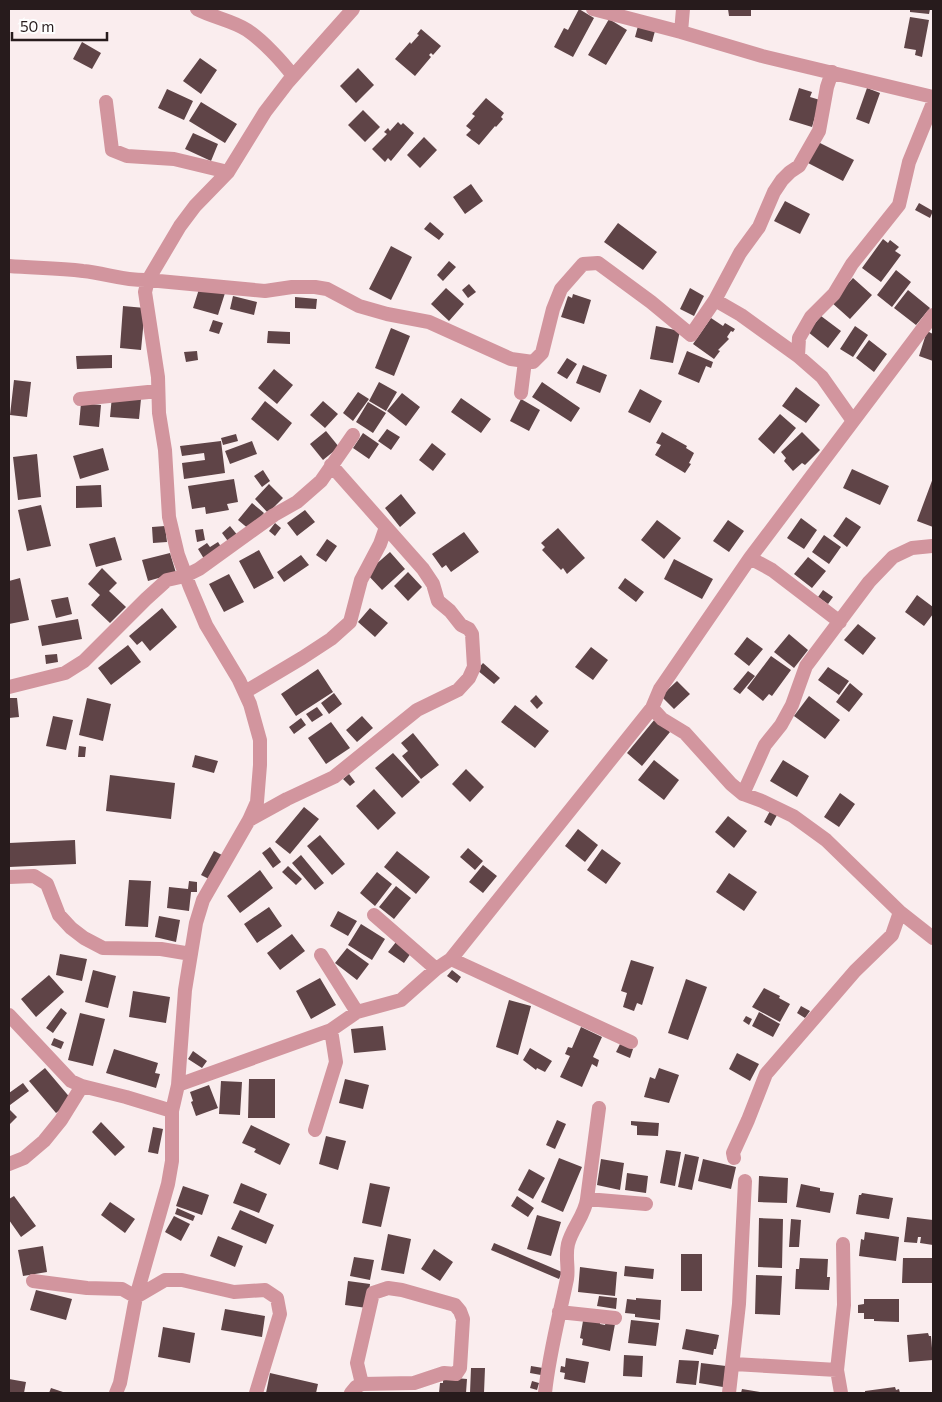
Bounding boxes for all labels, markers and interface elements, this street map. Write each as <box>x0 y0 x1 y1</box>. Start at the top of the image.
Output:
scale bar <box>12 10 108 42</box>
text: 50 m <box>20 17 54 35</box>

